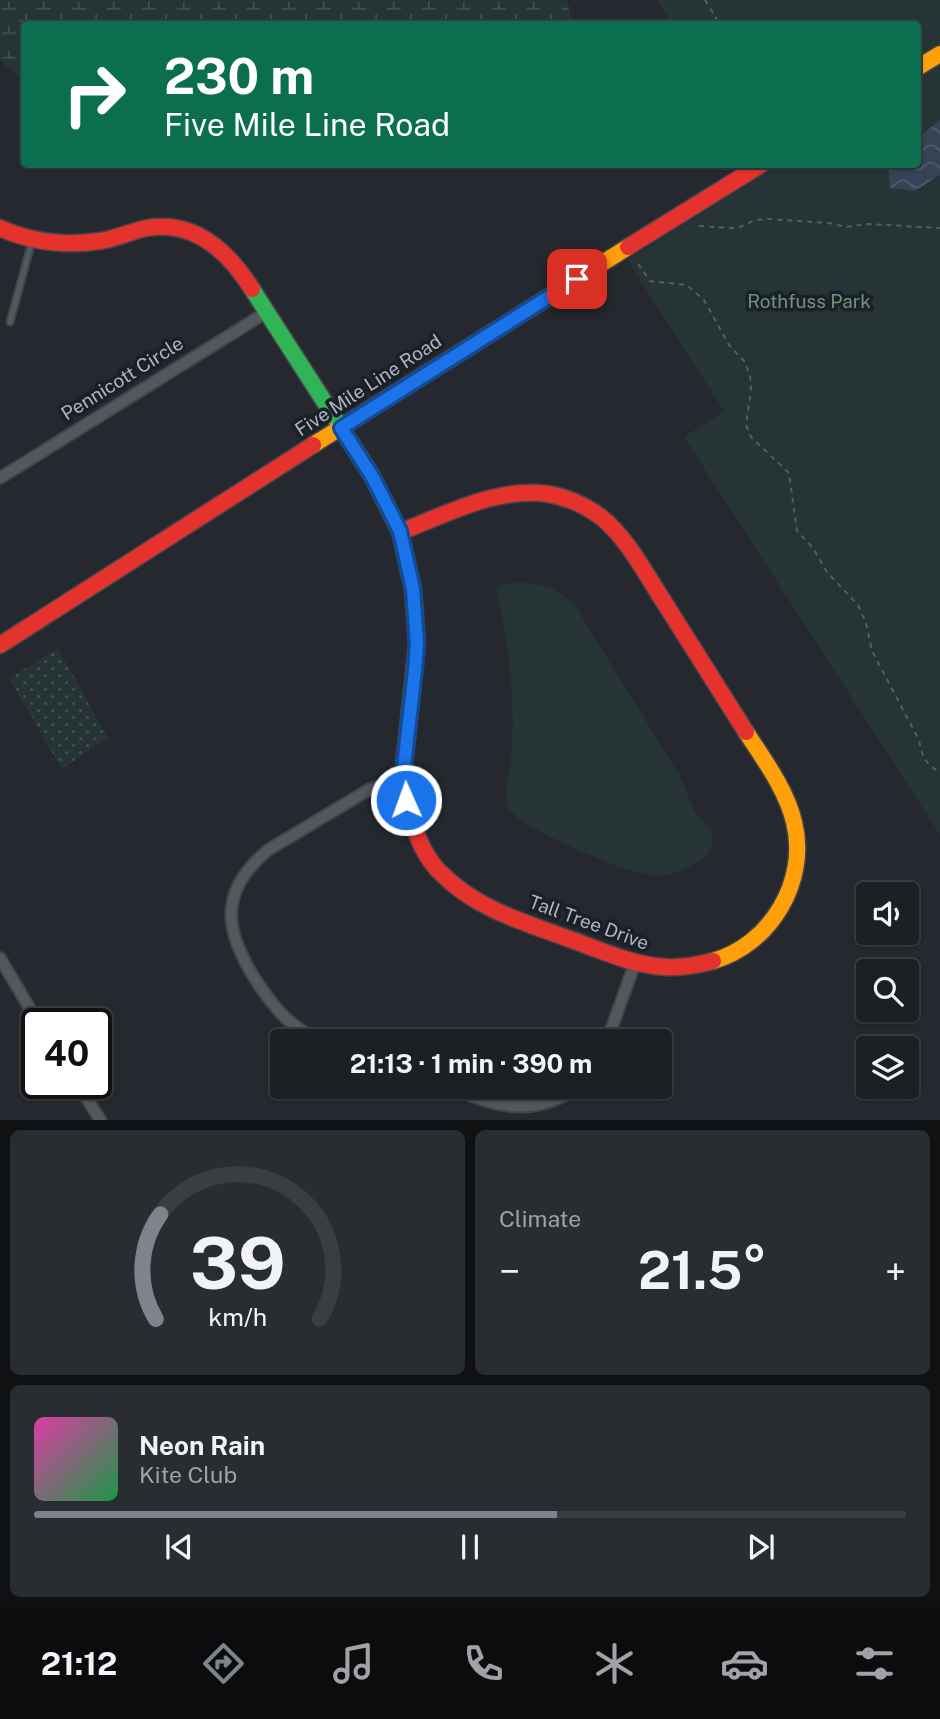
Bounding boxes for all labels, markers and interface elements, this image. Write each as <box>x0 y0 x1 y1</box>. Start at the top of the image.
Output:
text: 230 m <box>164 47 314 105</box>
icon: right <box>49 49 140 140</box>
text: Five Mile Line Road <box>164 106 450 143</box>
pin <box>547 249 607 309</box>
icon: arrive <box>558 260 596 298</box>
park label: Rothfuss Park <box>747 290 871 312</box>
street label: Five Mile Line Road <box>291 330 445 440</box>
street label: Pennicott Circle <box>57 332 187 424</box>
position arrow <box>369 763 443 837</box>
map controls <box>856 882 919 1099</box>
button: sound <box>856 882 919 945</box>
street label: Tall Tree Drive <box>526 890 652 954</box>
button: search <box>856 959 919 1022</box>
speed limit sign: 40 <box>21 1008 112 1099</box>
button: layers <box>856 1036 919 1099</box>
text: 21:13 · 1 min · 390 m <box>350 1048 592 1079</box>
text: Climate <box>499 1205 581 1232</box>
text: 39 <box>189 1220 286 1305</box>
text: 21.5° <box>638 1240 767 1301</box>
text: − <box>499 1249 520 1294</box>
text: + <box>885 1249 906 1294</box>
text: km/h <box>208 1301 267 1331</box>
text: Neon Rain <box>139 1430 265 1461</box>
text: Kite Club <box>139 1461 237 1488</box>
icon: previous <box>160 1528 198 1566</box>
icon: pause <box>451 1528 489 1566</box>
icon: next <box>742 1528 780 1566</box>
icon: directions <box>199 1639 248 1688</box>
icon: music <box>329 1639 378 1688</box>
icon: phone <box>459 1639 508 1688</box>
icon: climate <box>590 1639 639 1688</box>
icon: car <box>720 1639 769 1688</box>
icon: filters <box>850 1639 899 1688</box>
text: 21:12 <box>41 1645 117 1682</box>

